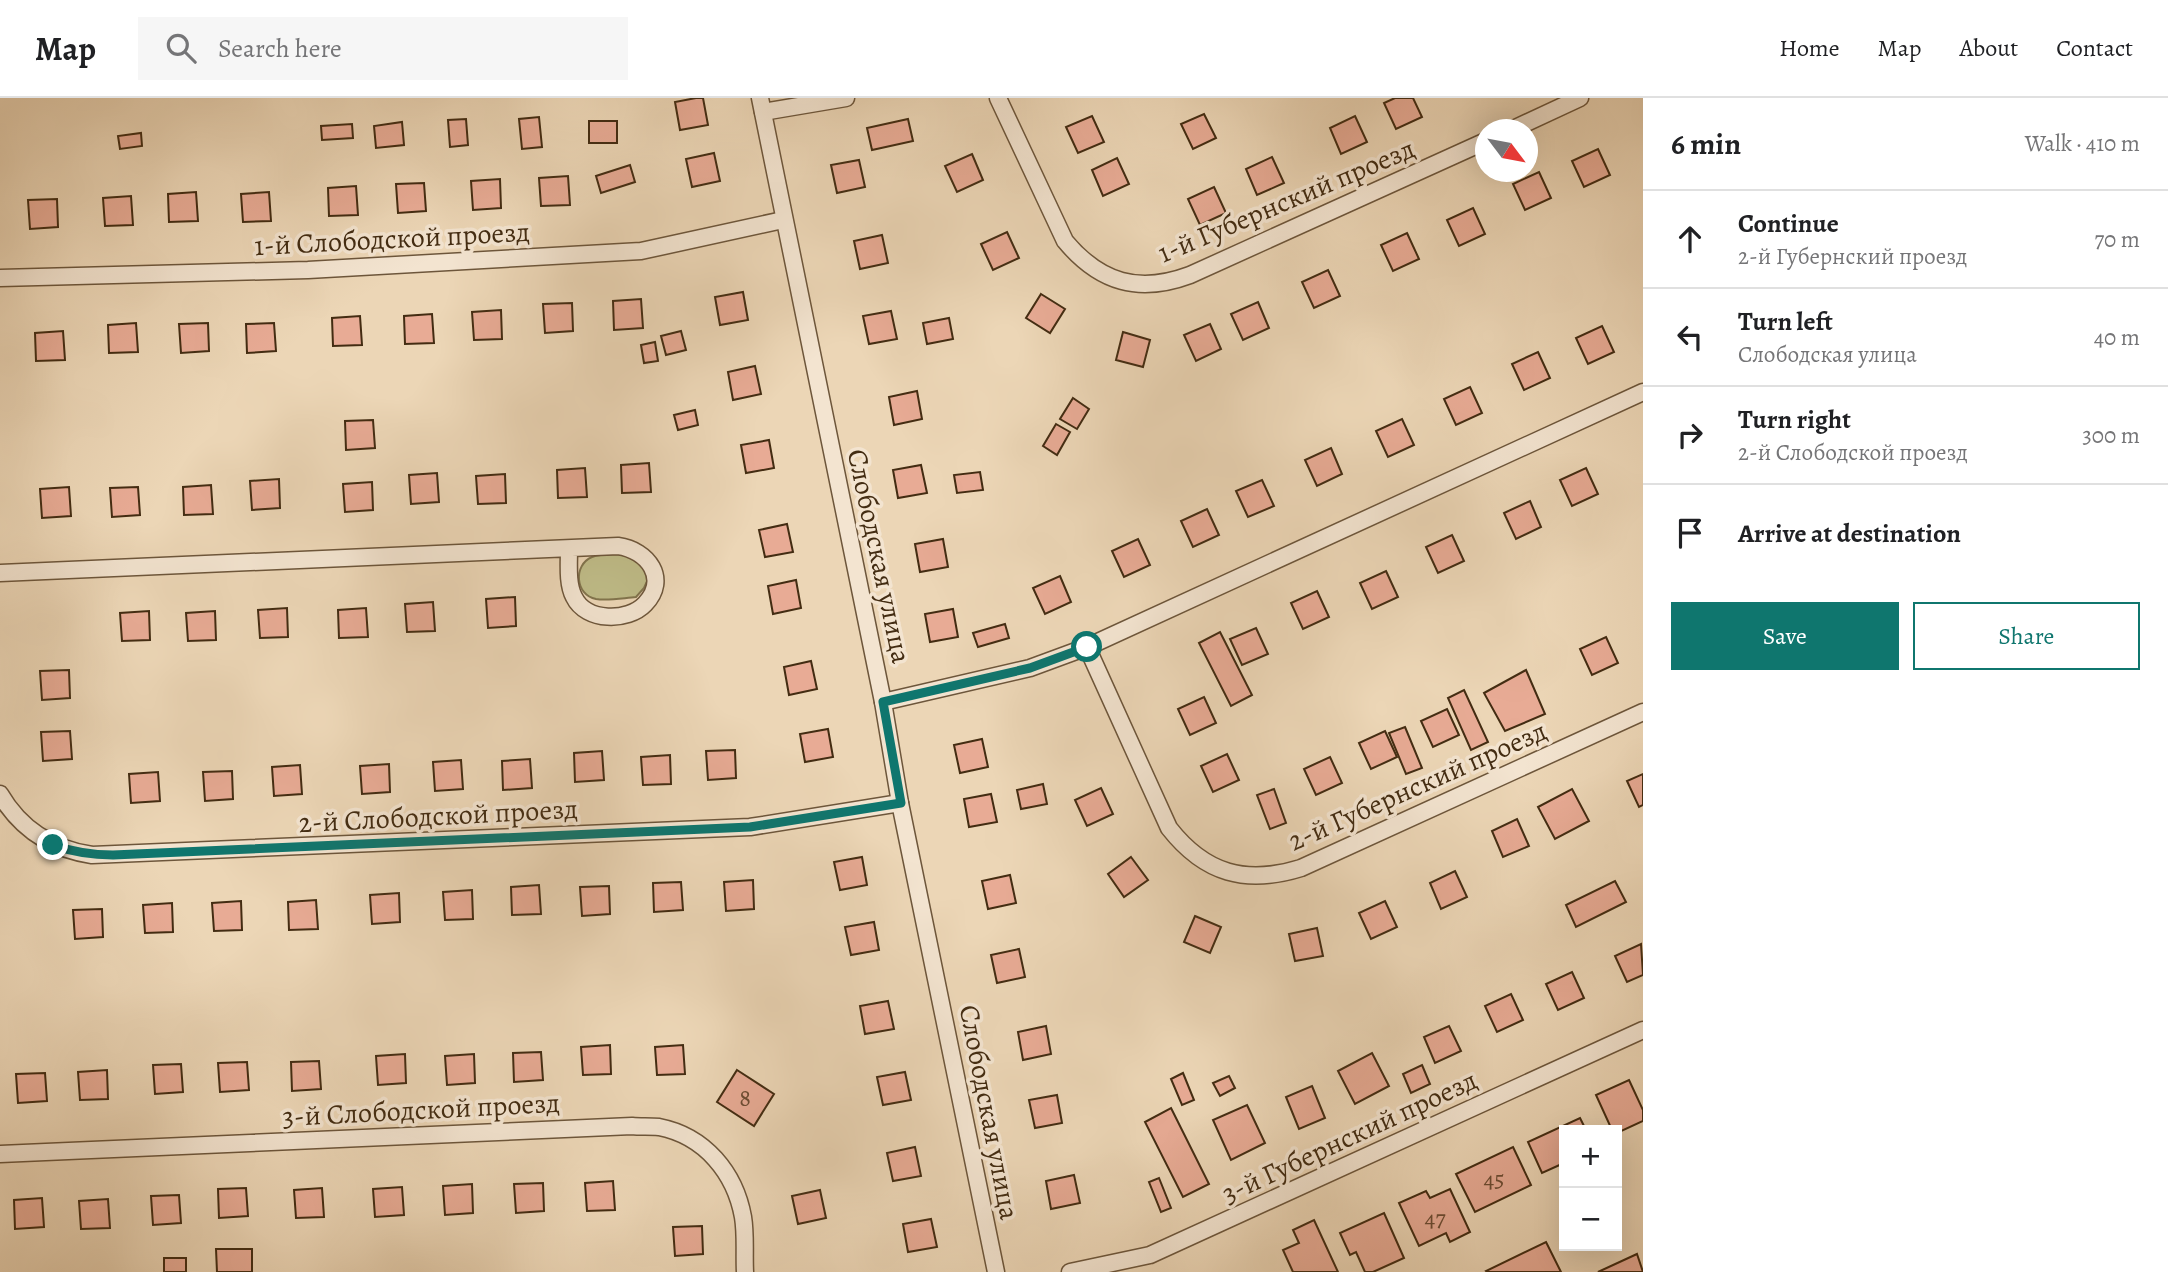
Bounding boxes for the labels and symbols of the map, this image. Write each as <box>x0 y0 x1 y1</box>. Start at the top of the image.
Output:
north arrow <box>1475 119 1538 182</box>
street label: 1-й Губернский проезд <box>1152 130 1421 272</box>
street label: 1-й Слободской проезд <box>253 213 531 265</box>
street label: Слободская улица <box>838 446 920 667</box>
route start <box>1071 631 1102 662</box>
street label: 2-й Губернский проезд <box>1282 712 1553 860</box>
street label: 2-й Слободской проезд <box>297 790 579 842</box>
route end <box>37 829 68 860</box>
street label: Слободская улица <box>950 1002 1028 1223</box>
street label: 3-й Губернский проезд <box>1216 1061 1483 1213</box>
house number: 8 <box>739 1082 751 1114</box>
street label: 3-й Слободской проезд <box>281 1084 561 1136</box>
house number: 45 <box>1483 1163 1505 1195</box>
house number: 47 <box>1425 1202 1446 1234</box>

